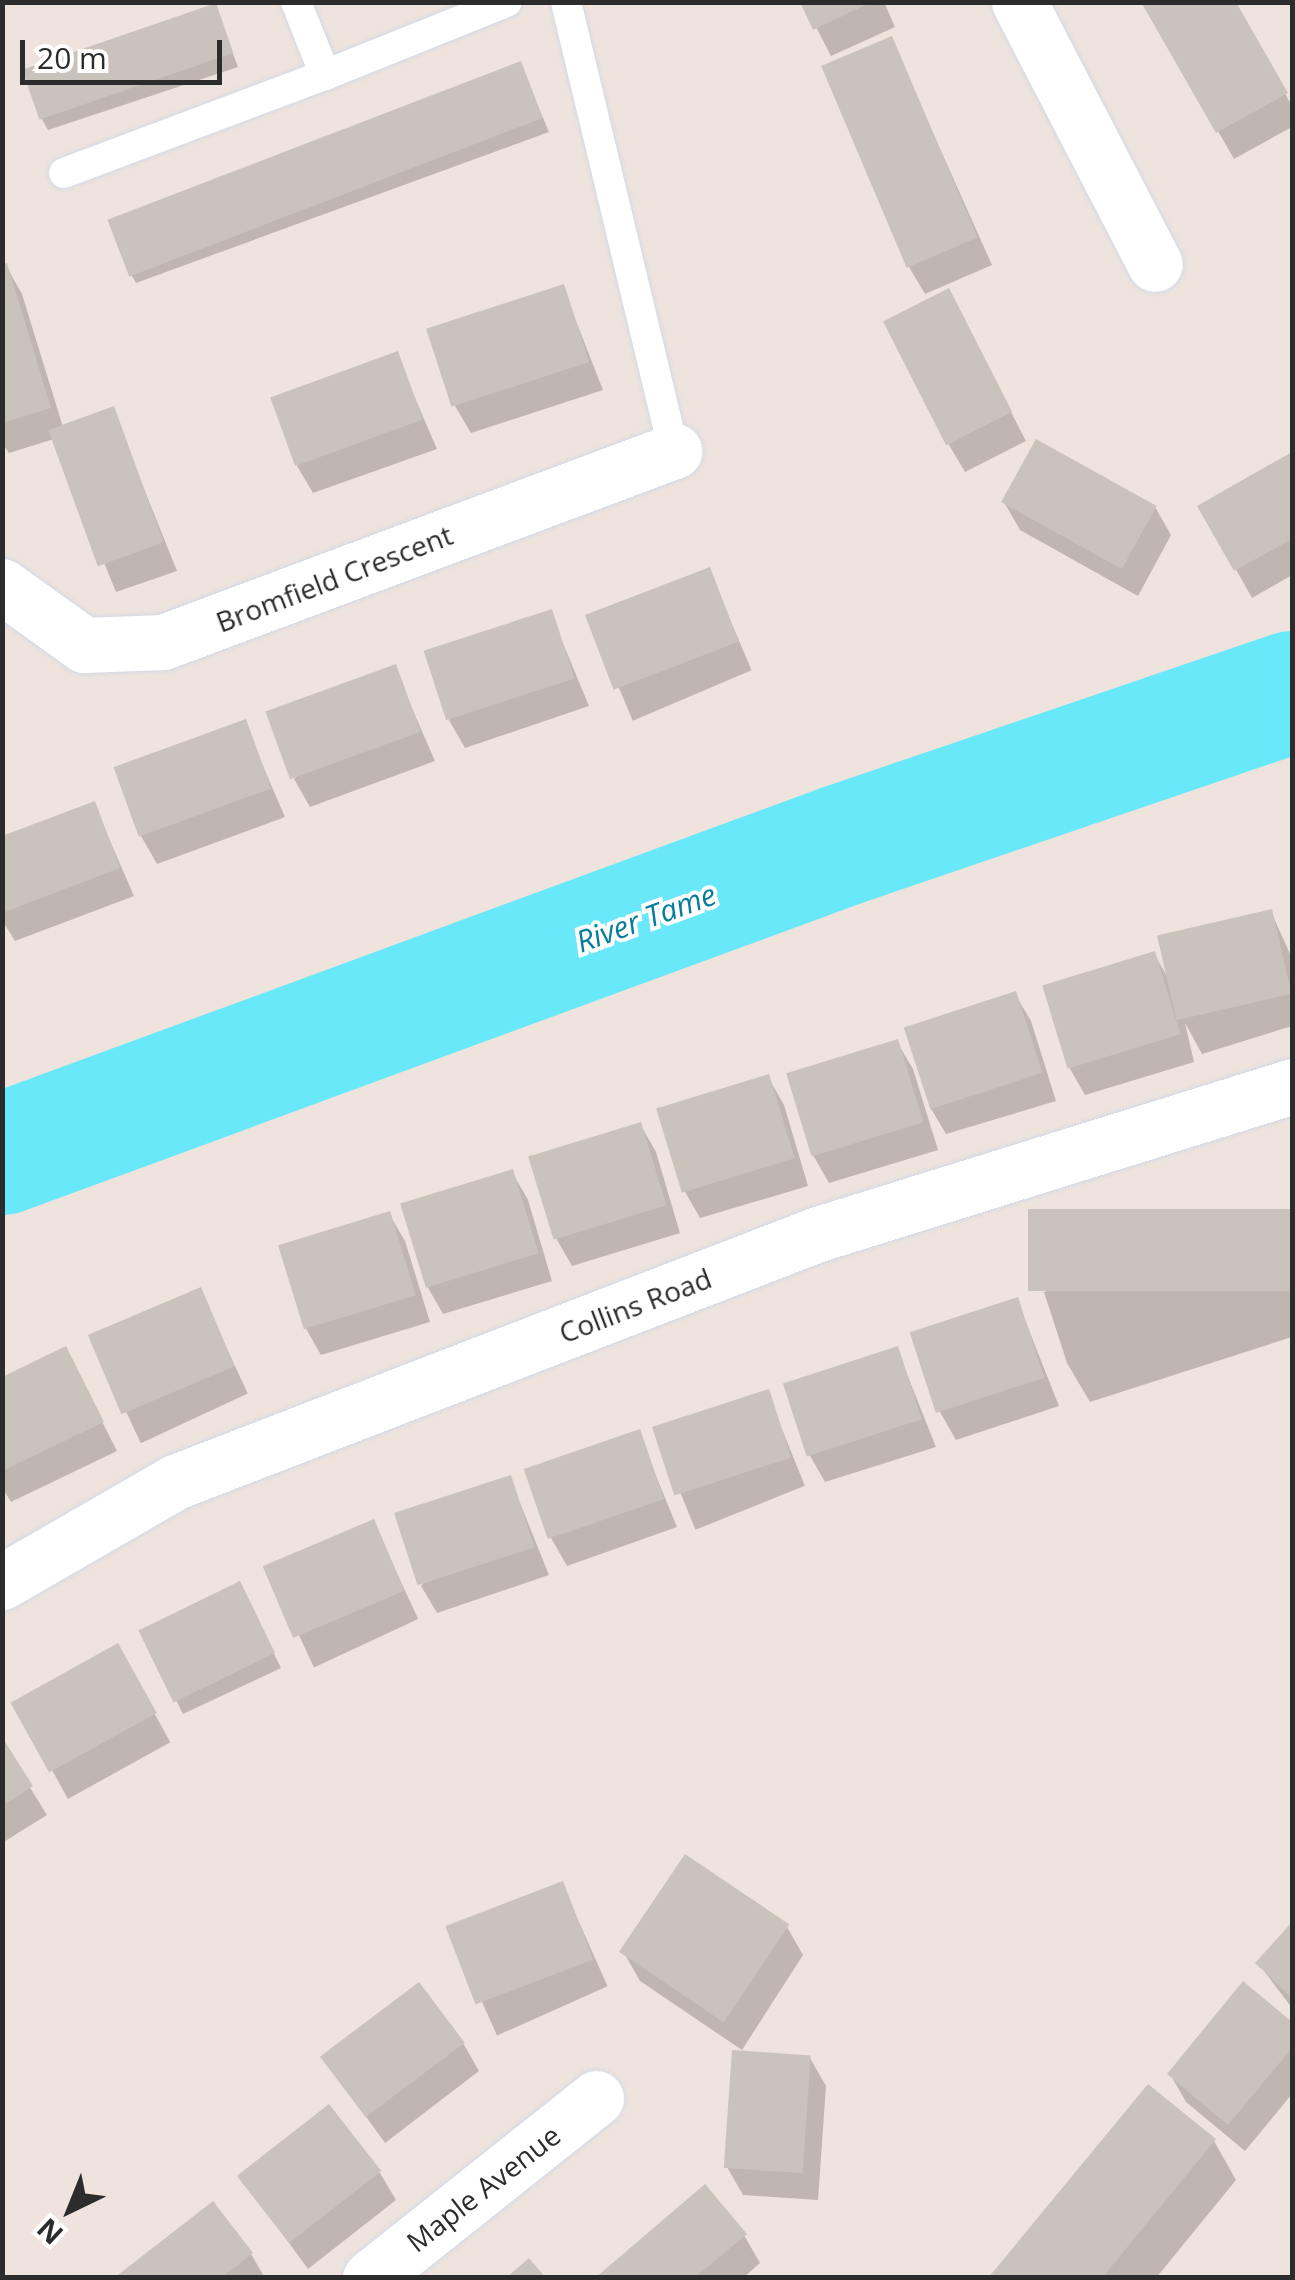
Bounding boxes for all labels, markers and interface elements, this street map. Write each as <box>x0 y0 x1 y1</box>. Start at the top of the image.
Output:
scale bar <box>25 20 228 82</box>
text: 20 m <box>37 37 107 78</box>
street label: Bromfield Crescent <box>211 517 457 639</box>
water label: River Tame <box>571 876 721 960</box>
street label: Collins Road <box>554 1261 716 1349</box>
street label: Maple Avenue <box>400 2118 566 2258</box>
north arrow <box>20 2160 120 2260</box>
text: N <box>28 2210 71 2254</box>

